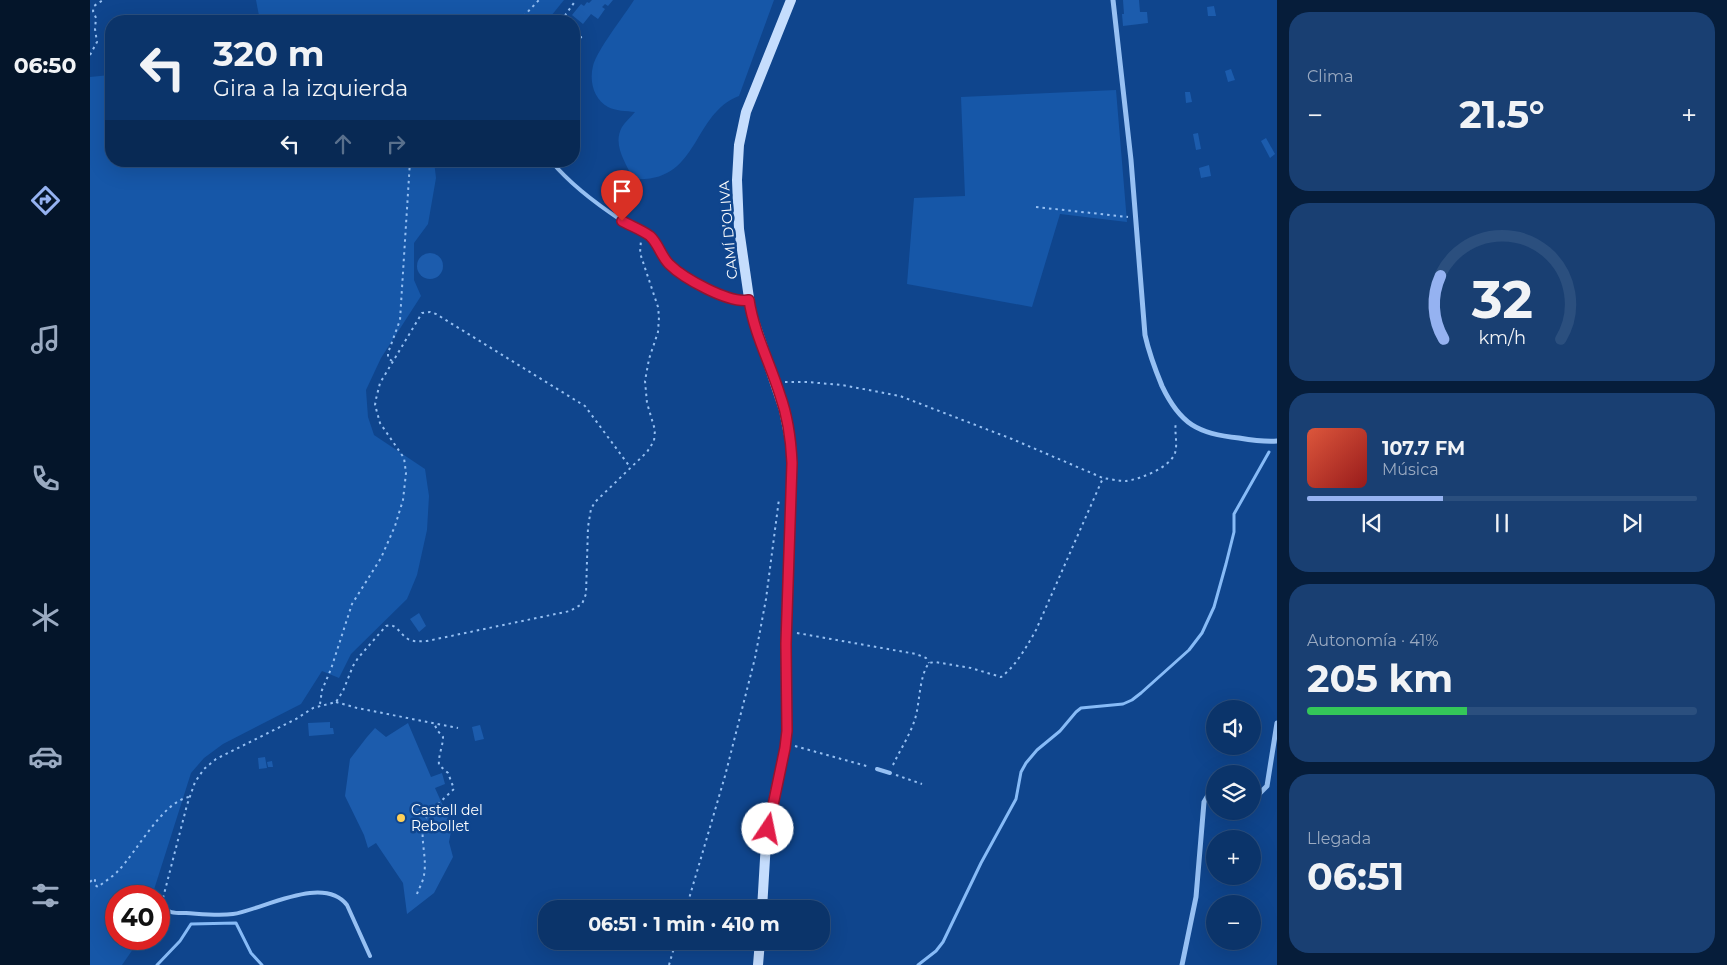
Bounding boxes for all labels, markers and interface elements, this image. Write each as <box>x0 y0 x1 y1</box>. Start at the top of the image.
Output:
text: 320 m <box>213 32 325 75</box>
icon: left <box>130 35 195 100</box>
text: 06:50 <box>14 52 76 79</box>
text: Clima <box>1307 67 1353 86</box>
text: Gira a la izquierda <box>213 75 408 102</box>
text: 21.5° <box>1459 91 1545 138</box>
text: − <box>1307 98 1323 132</box>
text: + <box>1681 98 1697 132</box>
icon: left <box>276 130 304 158</box>
icon: ahead <box>329 130 357 158</box>
icon: right <box>382 130 410 158</box>
pin <box>601 170 643 221</box>
icon: arrive <box>608 177 636 205</box>
street label: CAMÍ D’OLIVA <box>715 179 741 280</box>
icon: directions <box>28 183 63 218</box>
text: 32 <box>1470 268 1533 331</box>
icon: music <box>28 322 63 357</box>
text: km/h <box>1478 327 1526 348</box>
text: 107.7 FM <box>1382 437 1465 460</box>
text: Música <box>1382 460 1439 479</box>
icon: phone <box>28 461 63 496</box>
icon: previous <box>1358 509 1386 537</box>
icon: pause <box>1488 509 1516 537</box>
icon: next <box>1618 509 1646 537</box>
icon: climate <box>28 600 63 635</box>
text: Autonomía · 41% <box>1307 631 1439 650</box>
text: 205 km <box>1307 655 1453 702</box>
map controls <box>1206 700 1261 950</box>
button: sound <box>1206 700 1261 755</box>
icon: car <box>28 739 63 774</box>
button: layers <box>1206 765 1261 820</box>
place label: Castell del Rebollet <box>411 801 483 835</box>
position arrow <box>741 802 793 854</box>
marker: Castell del Rebollet <box>395 812 407 824</box>
text: Llegada <box>1307 829 1371 848</box>
button: + <box>1206 830 1261 885</box>
text: 06:51 <box>1307 853 1404 900</box>
icon: filters <box>28 878 63 913</box>
speed limit sign: 40 <box>105 885 170 950</box>
button: − <box>1206 895 1261 950</box>
text: 06:51 · 1 min · 410 m <box>588 913 780 936</box>

